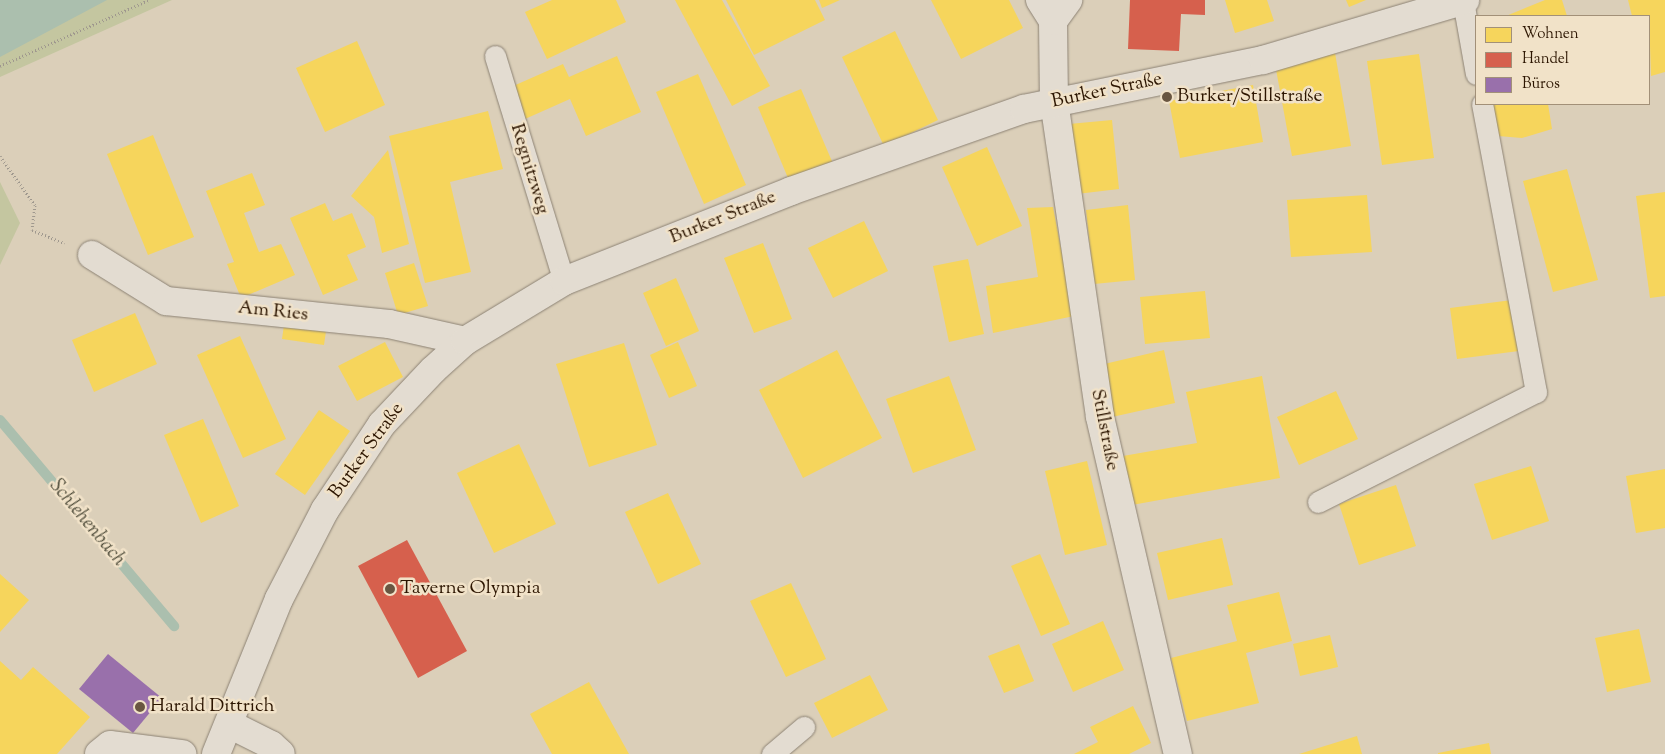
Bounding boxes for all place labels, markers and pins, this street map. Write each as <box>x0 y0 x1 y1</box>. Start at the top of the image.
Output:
place label: Burker/Stillstraße <box>1177 86 1322 108</box>
marker: Burker/Stillstraße <box>1161 91 1173 103</box>
place label: Taverne Olympia <box>400 578 540 600</box>
marker: Taverne Olympia <box>384 583 396 595</box>
place label: Harald Dittrich <box>150 696 275 718</box>
marker: Harald Dittrich <box>134 701 146 713</box>

